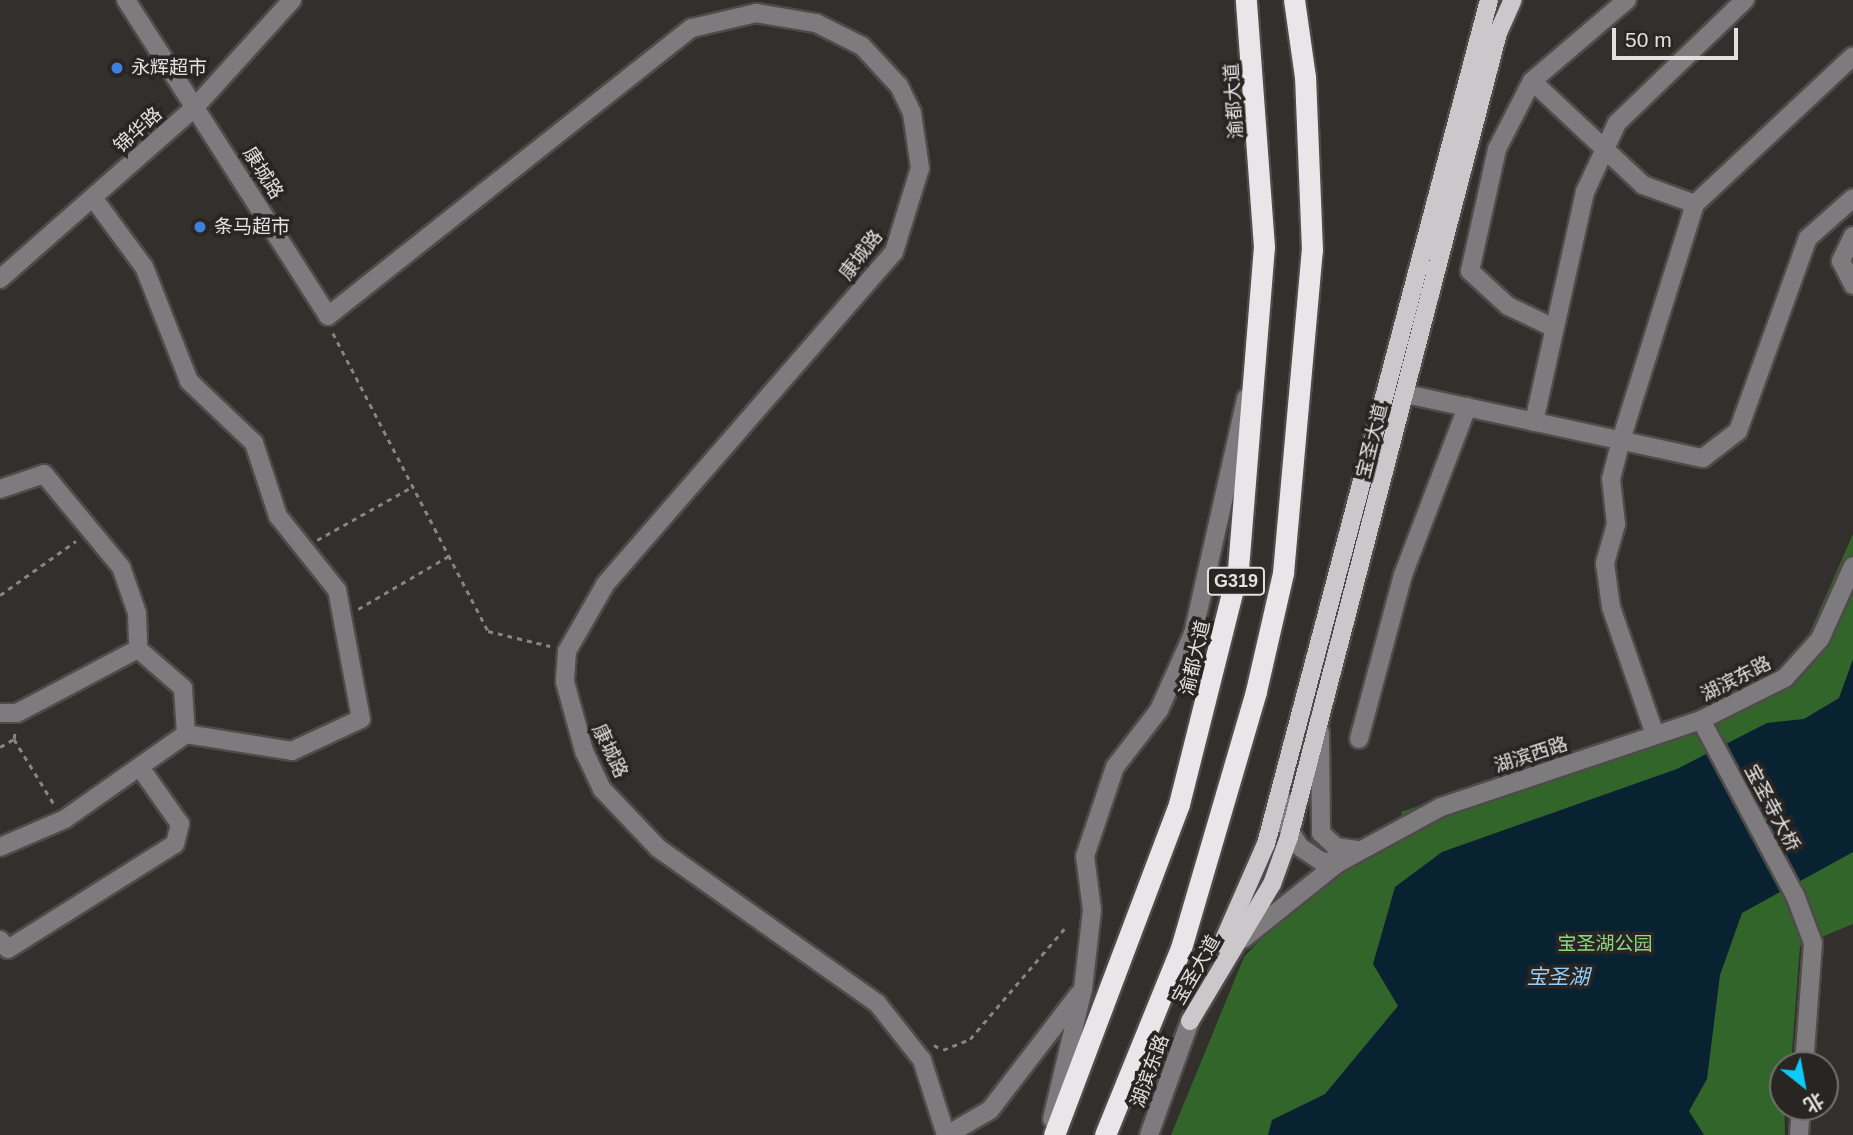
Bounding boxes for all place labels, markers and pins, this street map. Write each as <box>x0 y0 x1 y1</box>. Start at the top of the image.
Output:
place label: 永辉超市 <box>131 57 207 79</box>
marker: 永辉超市 <box>109 60 125 76</box>
place label: 条马超市 <box>214 216 290 238</box>
marker: 条马超市 <box>192 219 208 235</box>

